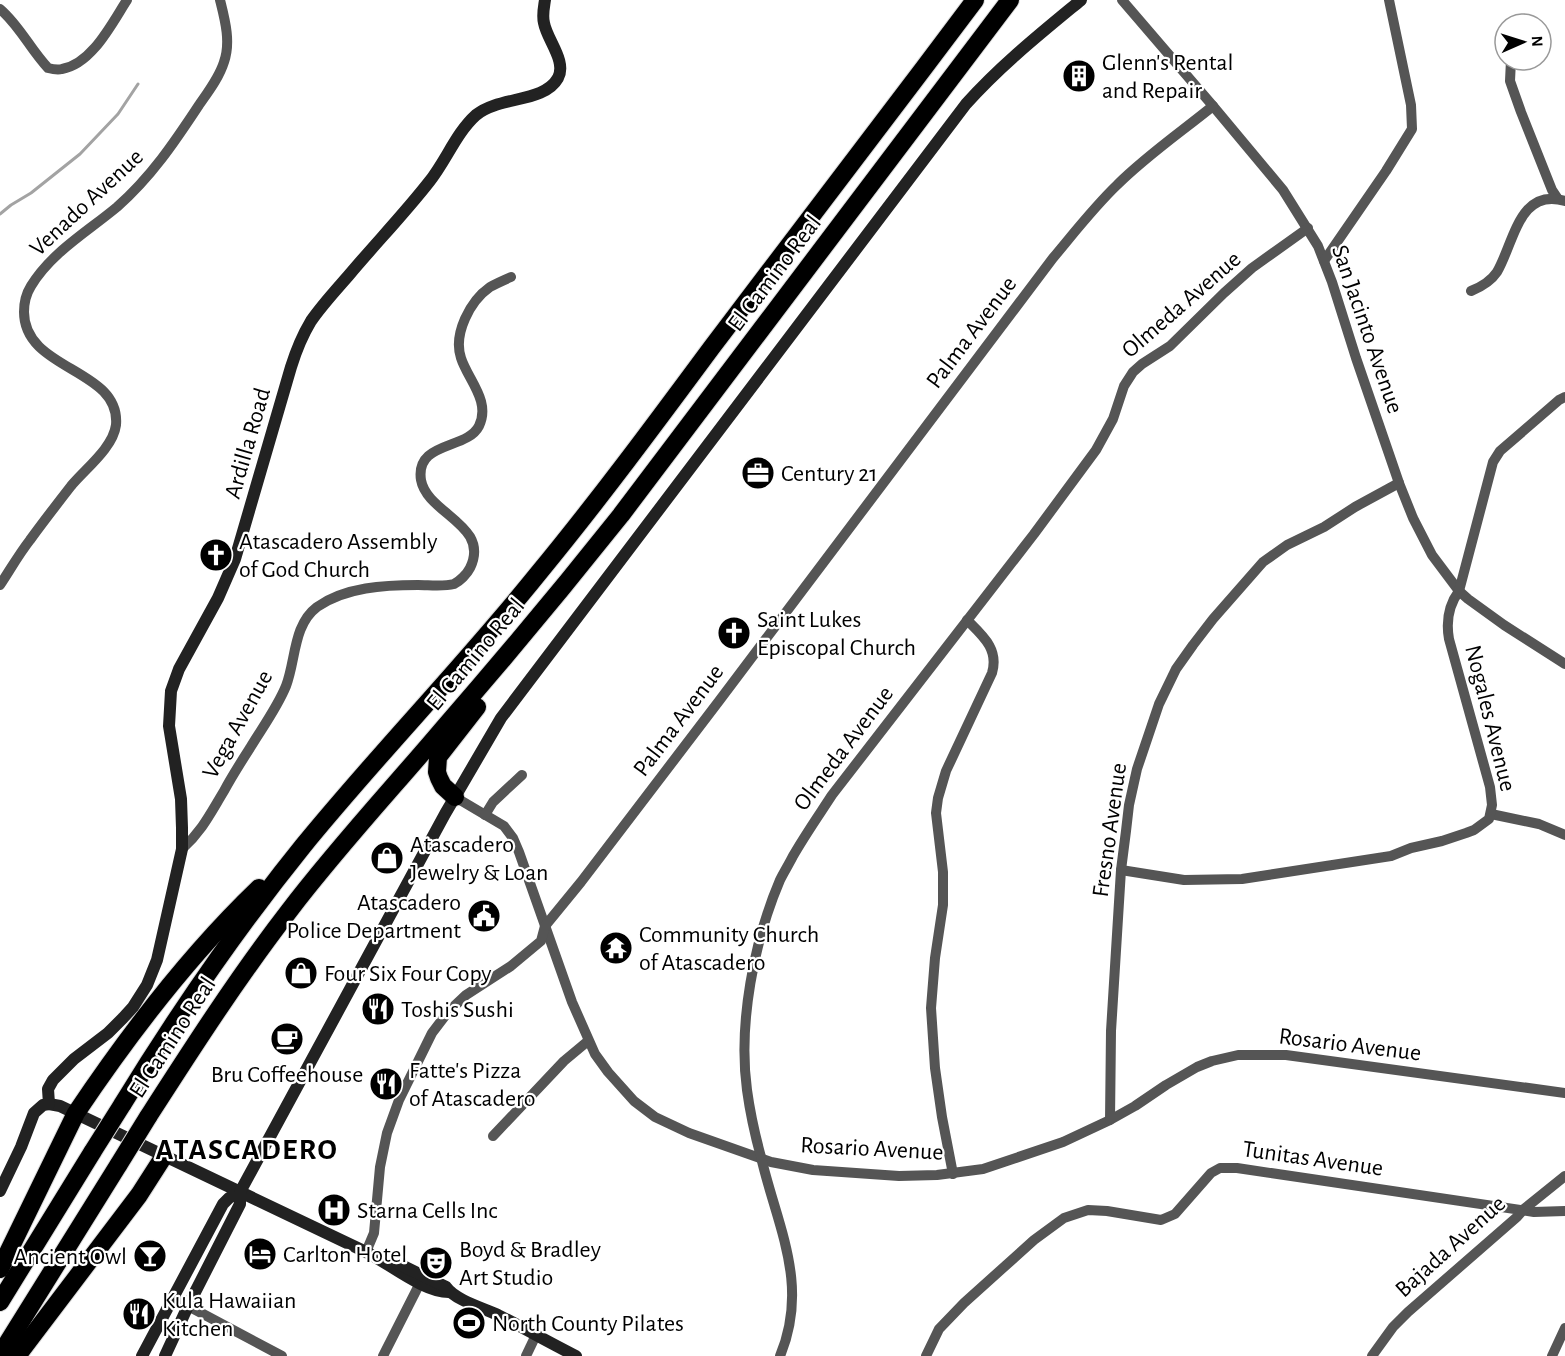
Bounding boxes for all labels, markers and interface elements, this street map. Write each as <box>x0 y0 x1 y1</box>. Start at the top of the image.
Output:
north arrow <box>1493 12 1553 72</box>
text: N <box>1529 35 1545 47</box>
place label: Glenn's Rental and Repair <box>1102 51 1234 103</box>
building icon: Glenn's Rental and Repair <box>1061 58 1097 94</box>
street label: Venado Avenue <box>25 144 148 261</box>
street label: El Camino Real <box>724 211 826 336</box>
street label: San Jacinto Avenue <box>1327 242 1407 417</box>
street label: Olmeda Avenue <box>1118 247 1246 363</box>
street label: Palma Avenue <box>922 272 1021 393</box>
street label: Ardilla Road <box>221 385 275 501</box>
office icon: Century 21 <box>740 455 776 491</box>
place label: Century 21 <box>781 462 878 486</box>
place label: Atascadero Assembly of God Church <box>239 530 437 582</box>
church icon: Atascadero Assembly of God Church <box>198 537 234 573</box>
street label: El Camino Real <box>422 594 529 715</box>
place label: Saint Lukes Episcopal Church <box>757 608 916 660</box>
church icon: Saint Lukes Episcopal Church <box>716 615 752 651</box>
street label: Nogales Avenue <box>1460 643 1520 794</box>
street label: Palma Avenue <box>629 660 728 781</box>
street label: Vega Avenue <box>198 666 277 783</box>
street label: Olmeda Avenue <box>789 682 898 815</box>
street label: Fresno Avenue <box>1089 761 1131 899</box>
place label: Atascadero Jewelry & Loan <box>410 833 548 885</box>
shop icon: Atascadero Jewelry & Loan <box>369 840 405 876</box>
place label: Atascadero Police Department <box>286 891 461 943</box>
public building icon: Atascadero Police Department <box>466 898 502 934</box>
place label: Community Church of Atascadero <box>639 923 819 975</box>
temple icon: Community Church of Atascadero <box>598 930 634 966</box>
shop icon: Four Six Four Copy <box>283 955 319 991</box>
place label: Four Six Four Copy <box>324 962 492 986</box>
street label: El Camino Real <box>125 973 221 1102</box>
restaurant icon: Toshis Sushi <box>360 991 396 1027</box>
place label: Toshis Sushi <box>401 998 514 1022</box>
cafe icon: Bru Coffeehouse <box>269 1021 305 1057</box>
street label: Rosario Avenue <box>1277 1024 1422 1066</box>
place label: Fatte's Pizza of Atascadero <box>409 1059 536 1111</box>
place label: Bru Coffeehouse <box>211 1063 363 1087</box>
restaurant icon: Fatte's Pizza of Atascadero <box>368 1066 404 1102</box>
street label: Rosario Avenue <box>800 1133 944 1165</box>
district label: ATASCADERO <box>156 1135 338 1165</box>
street label: Tunitas Avenue <box>1241 1137 1385 1181</box>
street label: Bajada Avenue <box>1391 1191 1510 1302</box>
hospital icon: Starna Cells Inc <box>316 1192 352 1228</box>
place label: Starna Cells Inc <box>357 1199 498 1223</box>
hotel icon: Carlton Hotel <box>242 1236 278 1272</box>
bar icon: Ancient Owl <box>132 1238 168 1274</box>
place label: Boyd & Bradley Art Studio <box>459 1238 601 1290</box>
place label: Carlton Hotel <box>283 1243 407 1267</box>
place label: Ancient Owl <box>14 1245 127 1269</box>
theatre icon: Boyd & Bradley Art Studio <box>418 1245 454 1281</box>
place label: Kula Hawaiian Kitchen <box>162 1289 296 1341</box>
restaurant icon: Kula Hawaiian Kitchen <box>121 1296 157 1332</box>
sports icon: North County Pilates <box>451 1305 487 1341</box>
place label: North County Pilates <box>492 1312 684 1336</box>

